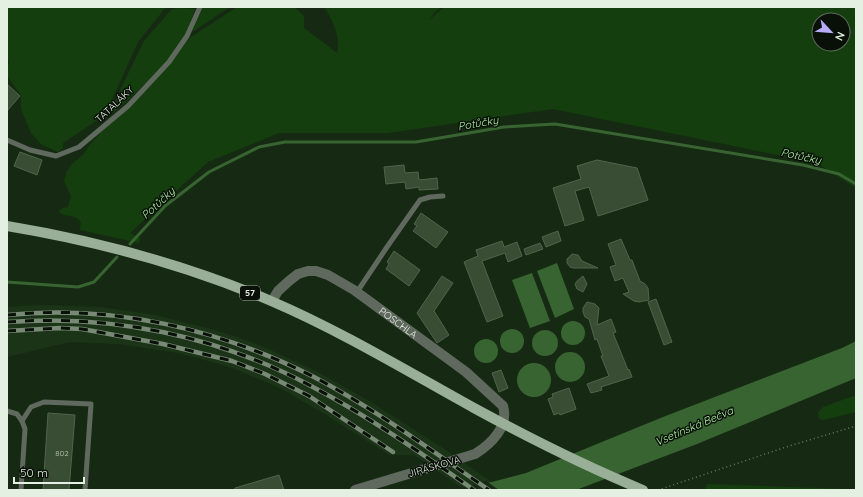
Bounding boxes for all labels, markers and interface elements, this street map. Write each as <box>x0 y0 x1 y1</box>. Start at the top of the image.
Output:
north arrow <box>811 12 851 52</box>
text: N <box>832 30 848 43</box>
street label: TATALÁKY <box>92 83 137 125</box>
water label: Potůčky <box>457 112 500 133</box>
water label: Potůčky <box>780 145 823 167</box>
water label: Potůčky <box>138 183 178 222</box>
road number: 57 <box>240 286 260 300</box>
street label: POSCHLA <box>376 304 420 342</box>
water label: Vsetínská Bečva <box>653 403 736 449</box>
house number: 802 <box>55 448 69 458</box>
street label: JIRÁSKOVA <box>406 453 462 480</box>
scale bar <box>14 459 84 485</box>
text: 50 m <box>20 465 48 480</box>

